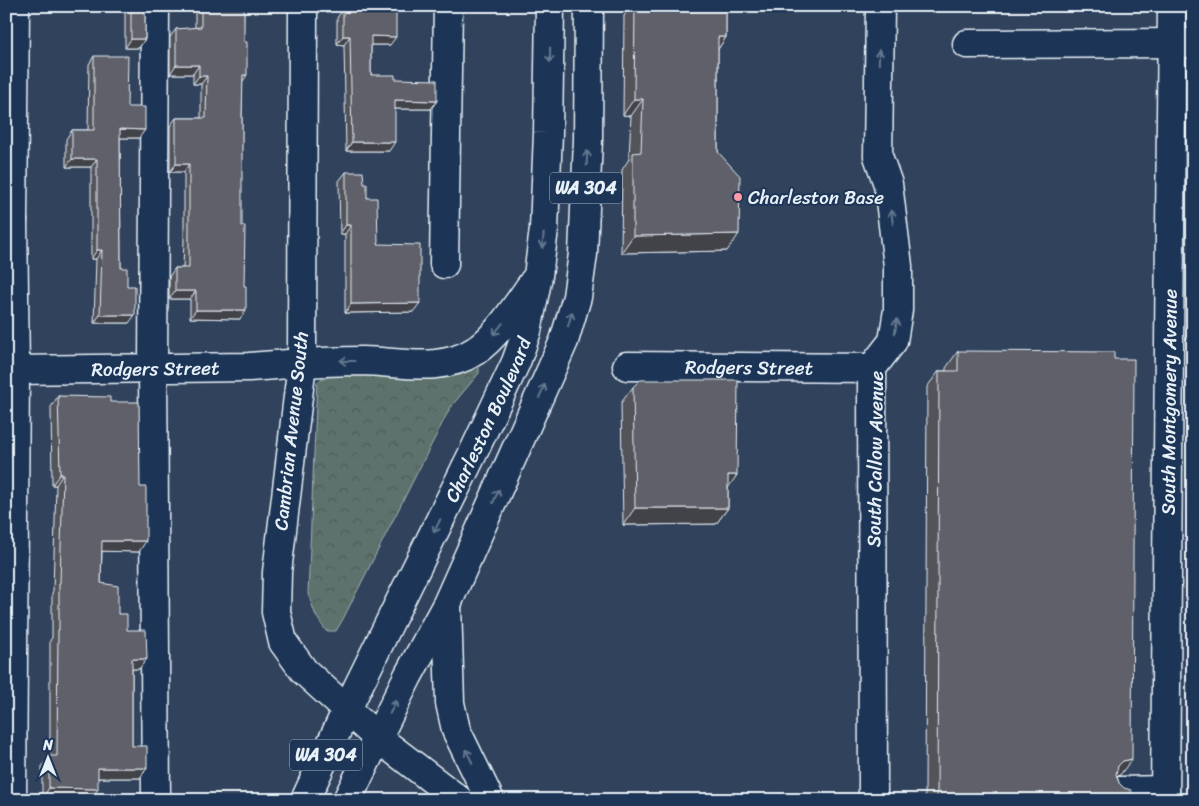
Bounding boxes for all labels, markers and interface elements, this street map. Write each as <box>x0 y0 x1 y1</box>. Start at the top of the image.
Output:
one-way arrow <box>545 47 554 63</box>
one-way arrow <box>875 49 884 65</box>
one-way arrow <box>583 150 592 166</box>
road number: WA 304 <box>550 172 622 204</box>
place label: Charleston Base <box>748 181 884 214</box>
marker: Charleston Base <box>732 191 744 203</box>
one-way arrow <box>887 210 897 226</box>
one-way arrow <box>538 232 548 248</box>
street label: South Montgomery Avenue <box>1151 289 1186 515</box>
one-way arrow <box>566 312 576 328</box>
one-way arrow <box>891 319 901 335</box>
one-way arrow <box>492 322 503 335</box>
street label: Cambrian Avenue South <box>264 330 318 532</box>
street label: Charleston Boulevard <box>435 331 541 508</box>
street label: Rodgers Street <box>685 350 813 384</box>
street label: Rodgers Street <box>91 351 220 386</box>
one-way arrow <box>340 356 356 366</box>
street label: South Callow Avenue <box>857 370 893 547</box>
one-way arrow <box>538 384 547 399</box>
one-way arrow <box>491 489 501 504</box>
one-way arrow <box>432 519 442 534</box>
one-way arrow <box>389 700 398 715</box>
text: N <box>42 733 53 758</box>
north arrow <box>22 734 72 784</box>
road number: WA 304 <box>290 740 362 770</box>
one-way arrow <box>463 749 473 764</box>

